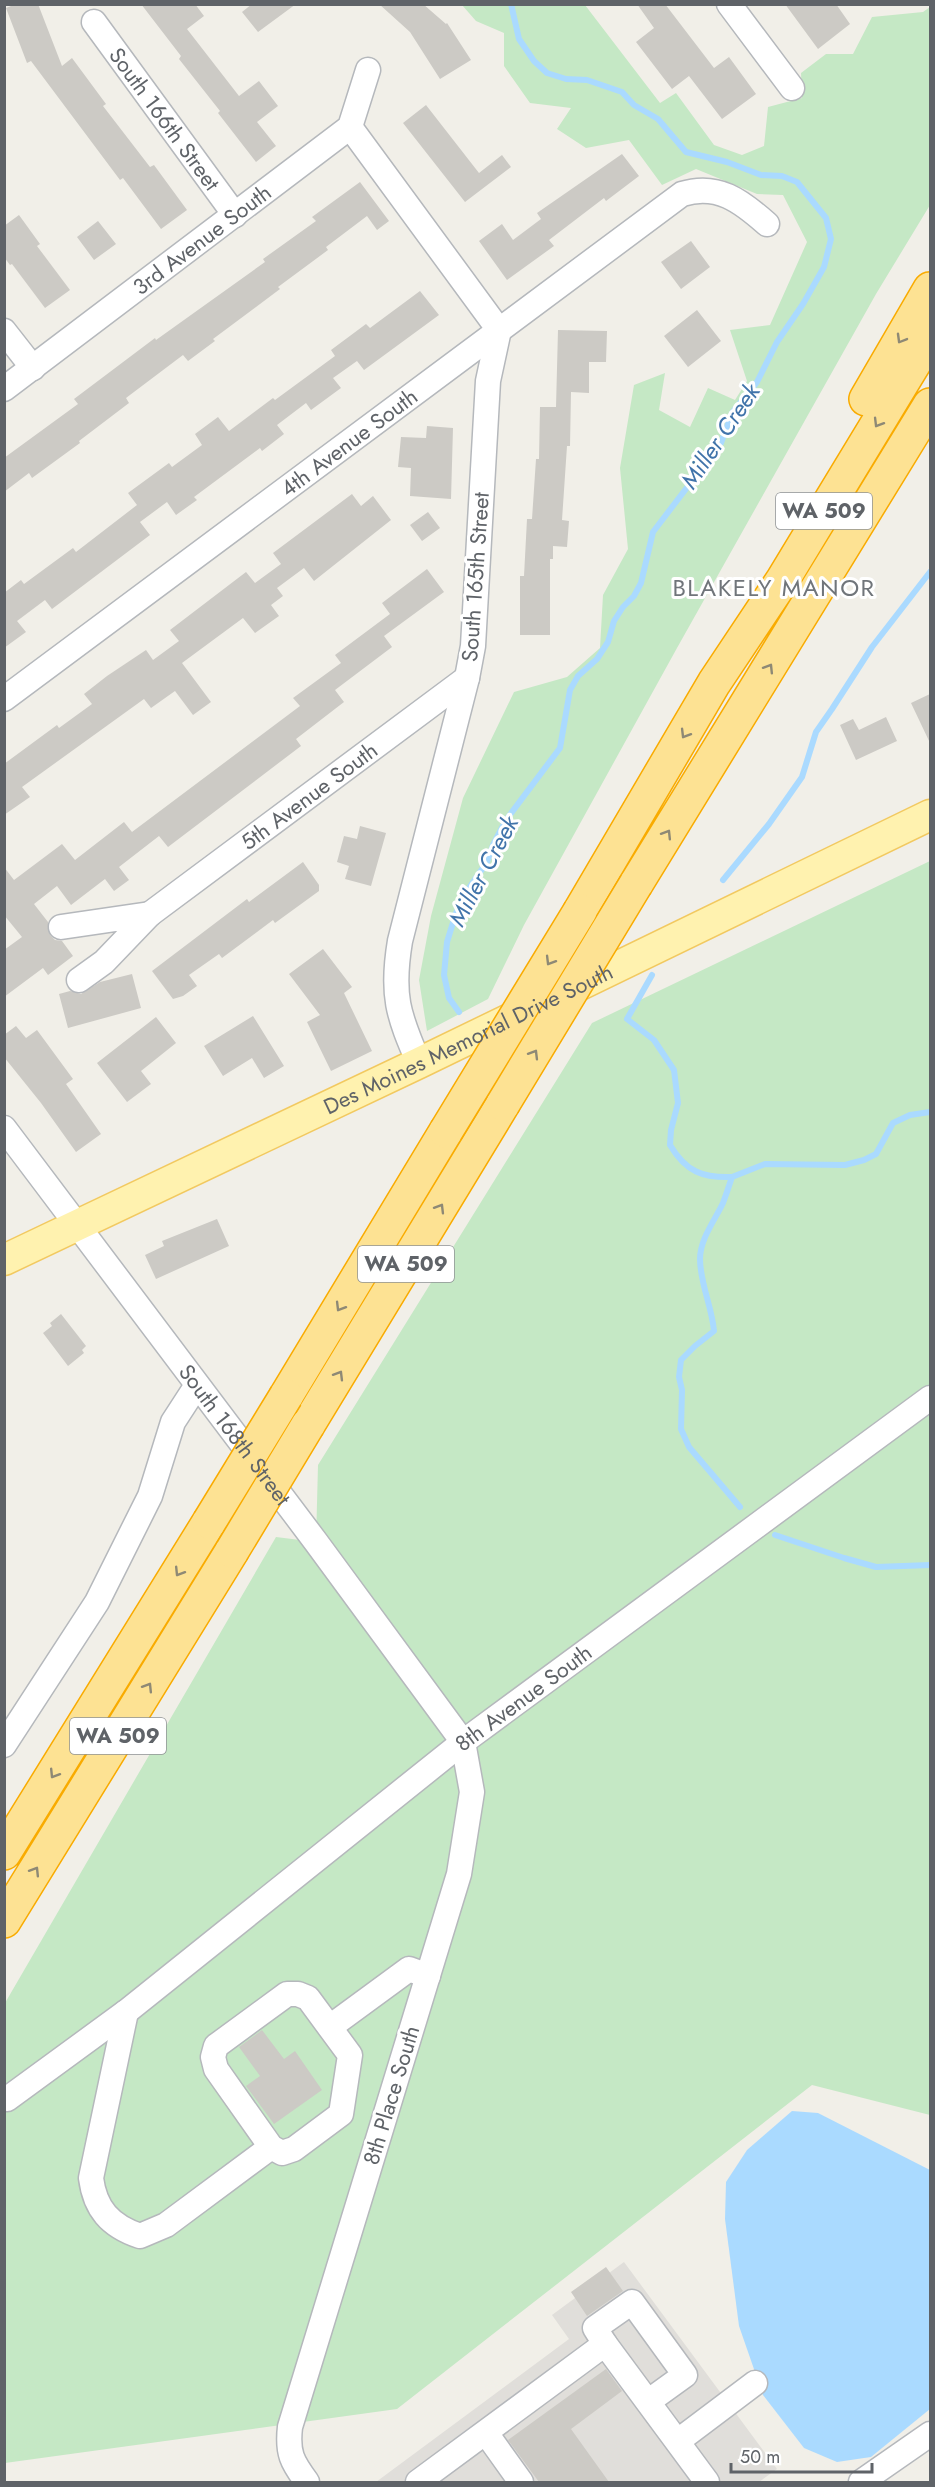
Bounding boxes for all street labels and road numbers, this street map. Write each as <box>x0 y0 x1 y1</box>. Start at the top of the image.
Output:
street label: South 166th Street <box>102 41 228 198</box>
street label: 3rd Avenue South <box>126 176 278 302</box>
street label: 4th Avenue South <box>274 380 424 504</box>
street label: South 165th Street <box>453 490 497 663</box>
road number: WA 509 <box>776 493 872 529</box>
street label: 5th Avenue South <box>234 734 384 857</box>
street label: Des Moines Memorial Drive South <box>318 955 618 1122</box>
road number: WA 509 <box>358 1246 454 1282</box>
street label: South 168th Street <box>171 1357 299 1513</box>
street label: 8th Avenue South <box>448 1636 598 1759</box>
road number: WA 509 <box>70 1718 166 1754</box>
street label: 8th Place South <box>355 2021 427 2169</box>

